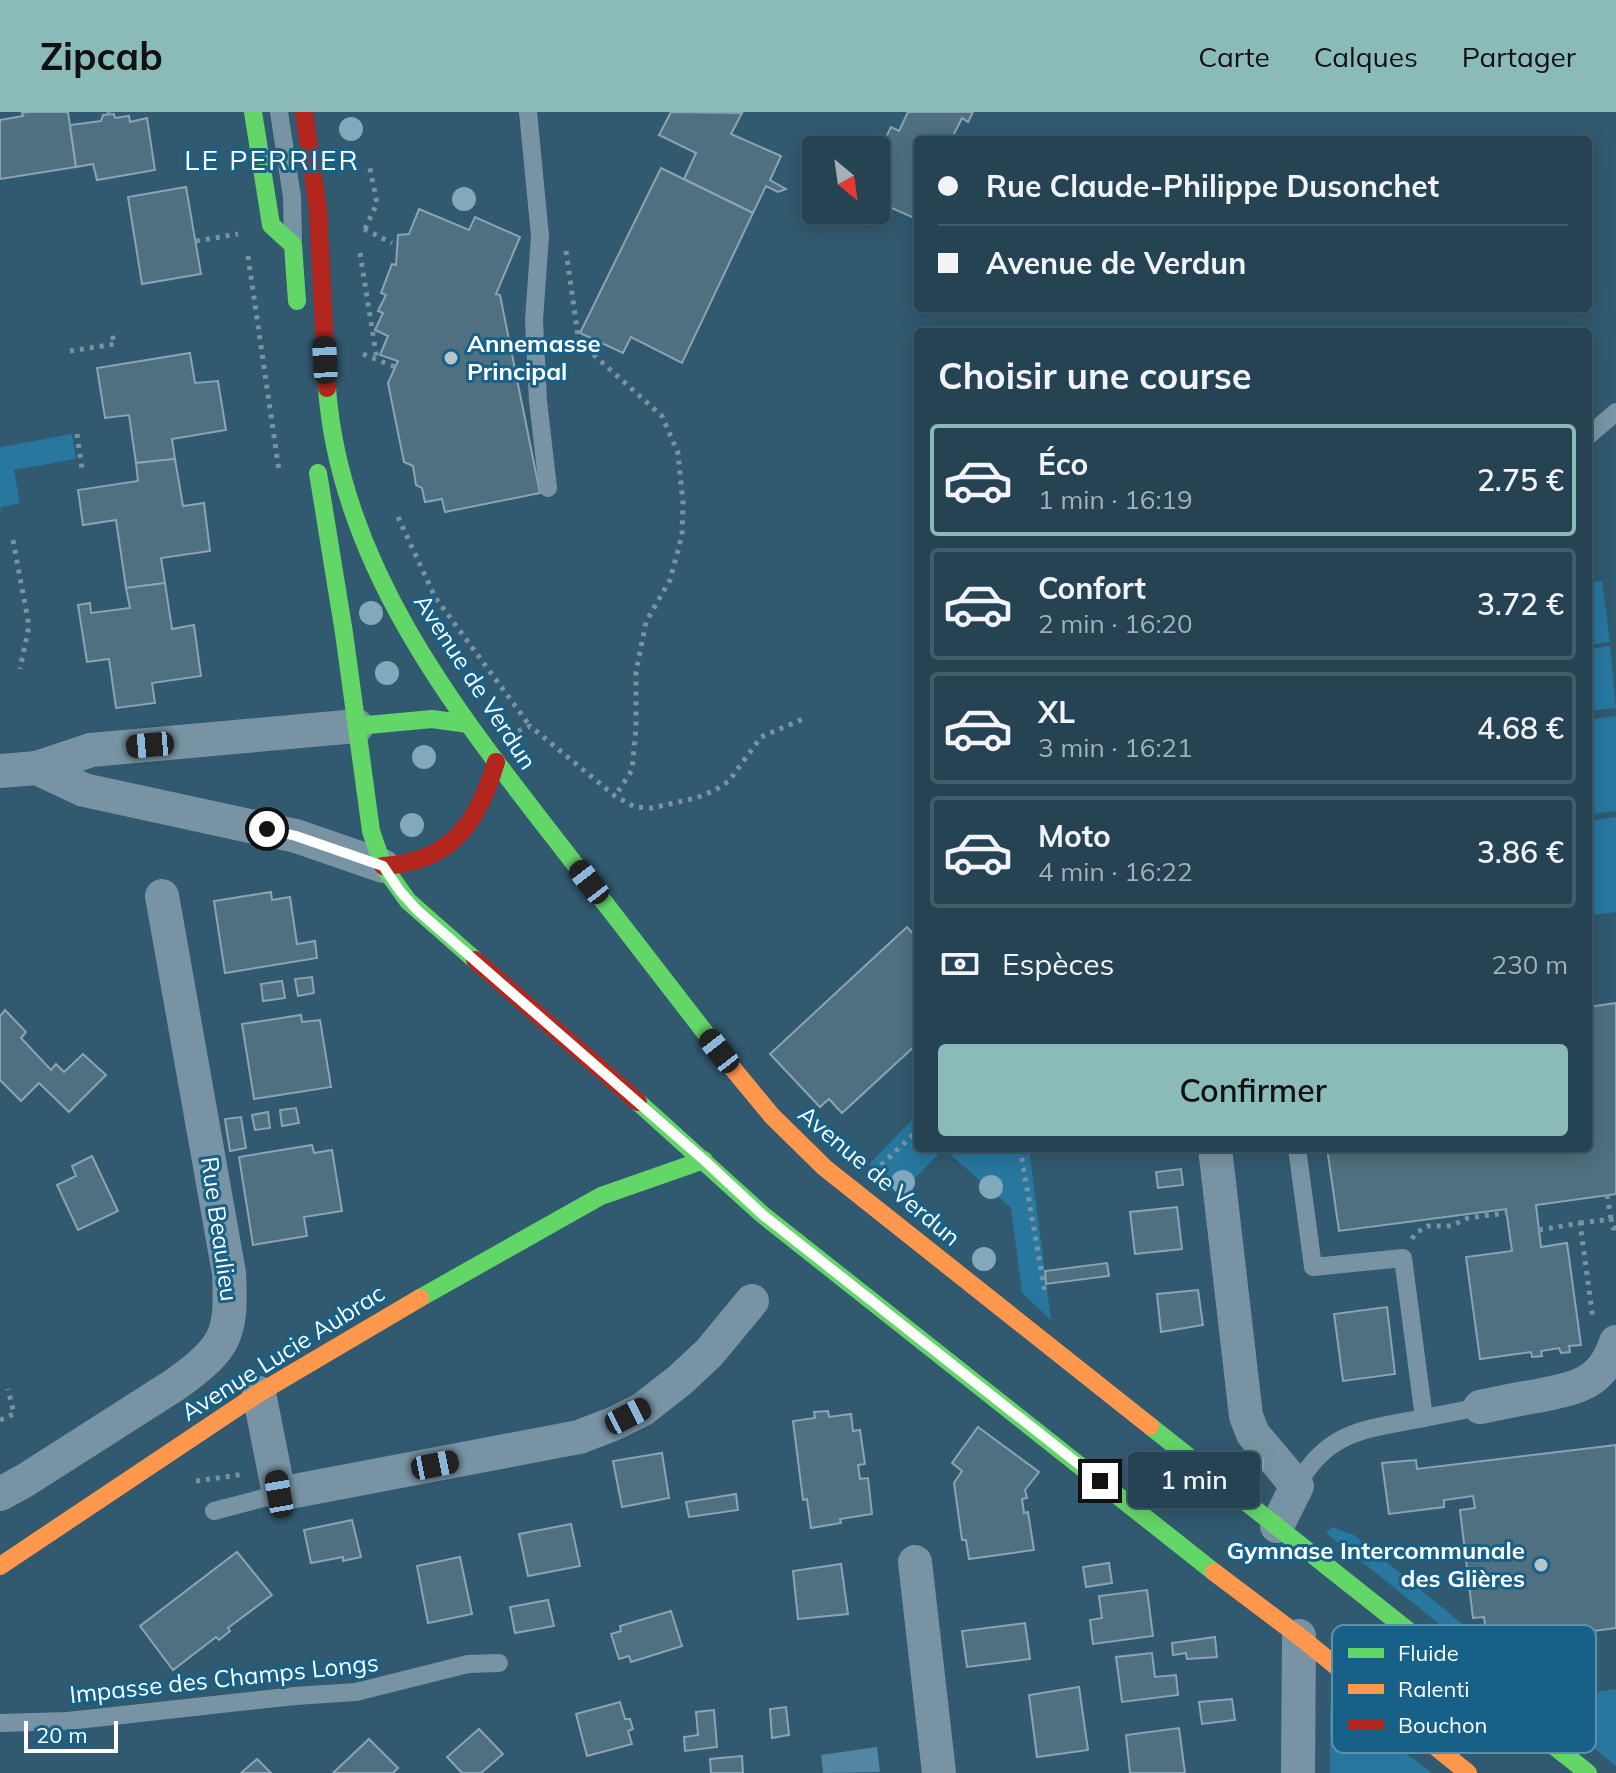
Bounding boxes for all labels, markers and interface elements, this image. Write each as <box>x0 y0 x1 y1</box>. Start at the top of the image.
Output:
text: Zipcab <box>40 32 163 80</box>
text: Carte <box>1198 39 1270 74</box>
text: Calques <box>1314 39 1418 74</box>
text: Partager <box>1462 39 1576 74</box>
north arrow <box>802 136 890 224</box>
map controls <box>802 136 890 224</box>
district label: LE PERRIER <box>184 142 360 177</box>
text: Rue Claude-Philippe Dusonchet <box>986 167 1439 205</box>
text: Avenue de Verdun <box>986 244 1246 282</box>
place label: Annemasse Principal <box>467 328 601 386</box>
car <box>312 335 338 385</box>
marker: Annemasse Principal <box>442 349 460 367</box>
text: Choisir une course <box>938 353 1252 398</box>
icon: car <box>942 444 1014 516</box>
text: Éco <box>1038 445 1088 483</box>
text: 2.75 € <box>1477 461 1564 499</box>
text: 1 min · 16:19 <box>1038 483 1193 516</box>
icon: car <box>942 568 1014 640</box>
text: Confort <box>1038 569 1146 607</box>
text: 3.72 € <box>1477 585 1564 623</box>
street label: Avenue de Verdun <box>408 588 544 775</box>
text: 2 min · 16:20 <box>1038 607 1193 640</box>
icon: car <box>942 692 1014 764</box>
text: XL <box>1038 693 1075 731</box>
text: 4.68 € <box>1477 709 1564 747</box>
car <box>125 731 175 759</box>
text: 3 min · 16:21 <box>1038 731 1193 764</box>
route start <box>249 811 285 847</box>
icon: car <box>942 816 1014 888</box>
text: Moto <box>1038 817 1111 855</box>
text: 3.86 € <box>1477 833 1564 871</box>
text: 4 min · 16:22 <box>1038 855 1193 888</box>
car <box>565 856 613 908</box>
icon: cash <box>938 942 982 986</box>
text: Espèces <box>1002 945 1114 983</box>
text: 230 m <box>1492 948 1568 981</box>
car <box>695 1025 743 1077</box>
button: Confirmer <box>938 1044 1568 1136</box>
street label: Avenue de Verdun <box>792 1099 967 1252</box>
street label: Rue Beaulieu <box>195 1155 245 1303</box>
street label: Avenue Lucie Aubrac <box>175 1277 390 1427</box>
car <box>601 1394 655 1438</box>
car <box>409 1449 461 1481</box>
callout: 1 min <box>1128 1453 1260 1509</box>
route end <box>1082 1463 1118 1499</box>
text: 1 min <box>1160 1463 1228 1496</box>
car <box>263 1468 295 1520</box>
place label: Gymnase Intercommunale des Glières <box>1227 1535 1525 1593</box>
marker: Gymnase Intercommunale des Glières <box>1532 1556 1550 1574</box>
legend <box>1332 1625 1596 1753</box>
text: Fluide <box>1398 1639 1459 1667</box>
street label: Impasse des Champs Longs <box>68 1647 380 1709</box>
text: Ralenti <box>1398 1675 1469 1703</box>
text: Bouchon <box>1398 1711 1487 1739</box>
scale bar <box>24 1717 118 1753</box>
text: 20 m <box>36 1721 87 1749</box>

